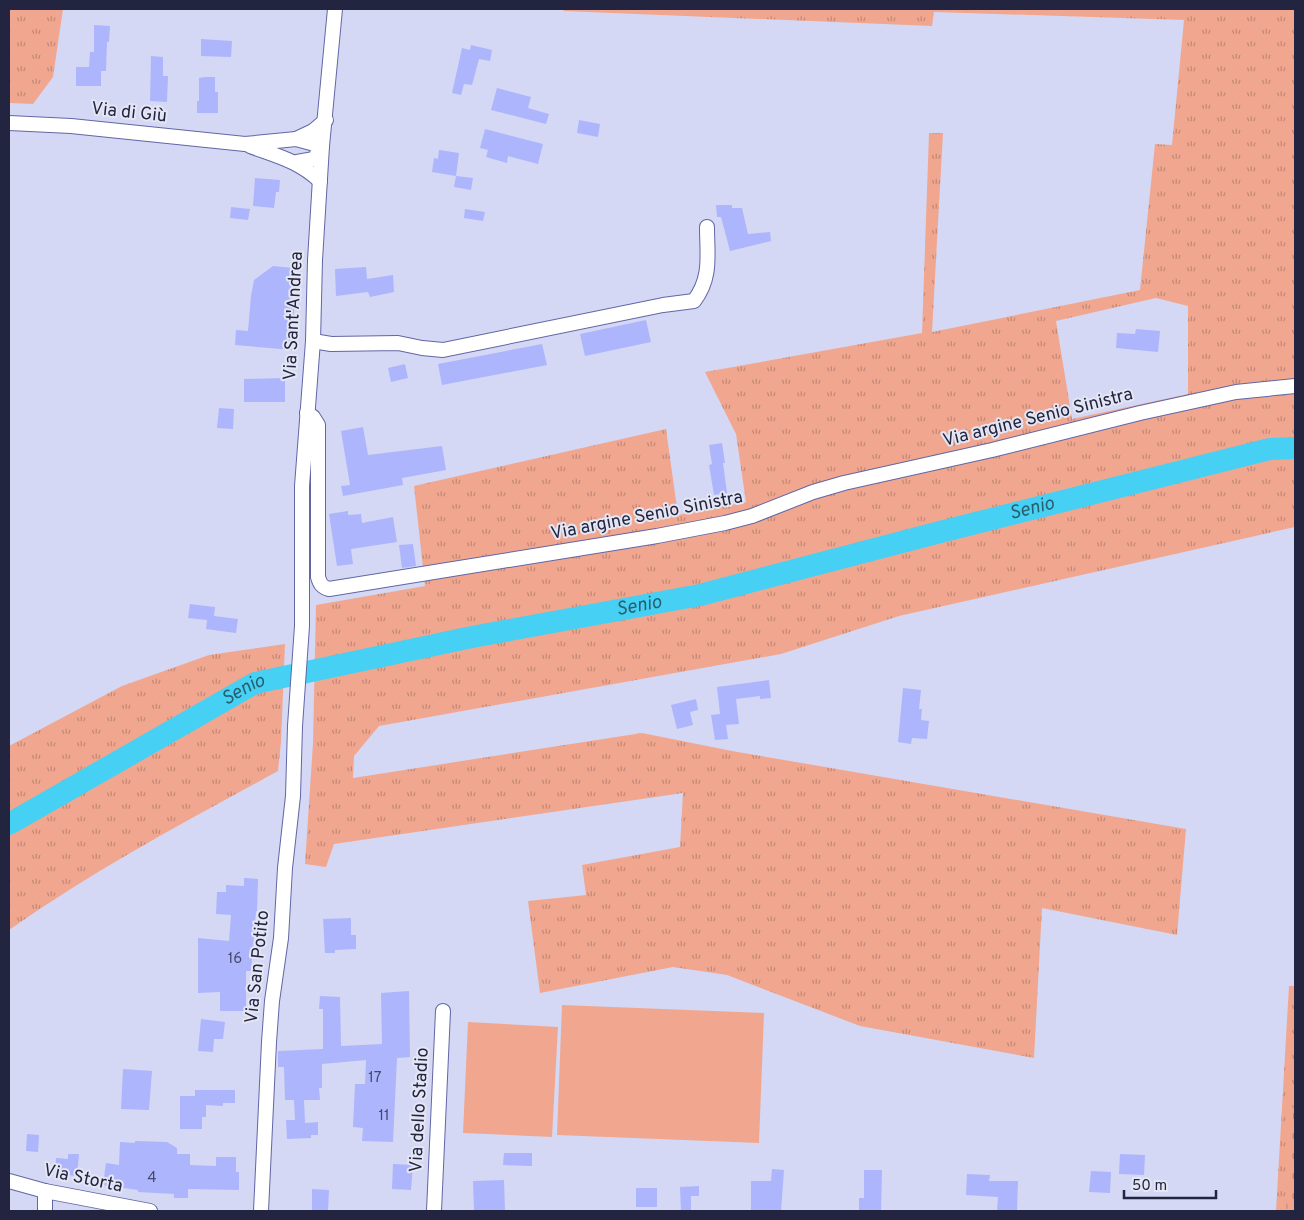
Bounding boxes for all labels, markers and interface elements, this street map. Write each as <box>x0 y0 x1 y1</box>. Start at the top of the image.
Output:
street label: Via di Giù <box>90 98 168 128</box>
street label: Via Sant'Andrea <box>279 251 309 381</box>
street label: Via argine Senio Sinistra <box>941 383 1135 453</box>
street label: Via argine Senio Sinistra <box>549 486 745 546</box>
water label: Senio <box>1007 491 1058 526</box>
water label: Senio <box>614 590 664 622</box>
water label: Senio <box>218 669 267 711</box>
street label: Via San Potito <box>241 909 275 1025</box>
house number: 16 <box>228 950 242 969</box>
street label: Via dello Stadio <box>405 1047 435 1173</box>
house number: 17 <box>368 1069 382 1088</box>
house number: 11 <box>378 1107 390 1126</box>
street label: Via Storta <box>41 1159 125 1199</box>
scale bar <box>1124 1168 1216 1200</box>
house number: 4 <box>147 1169 157 1188</box>
text: 50 m <box>1132 1177 1167 1196</box>

